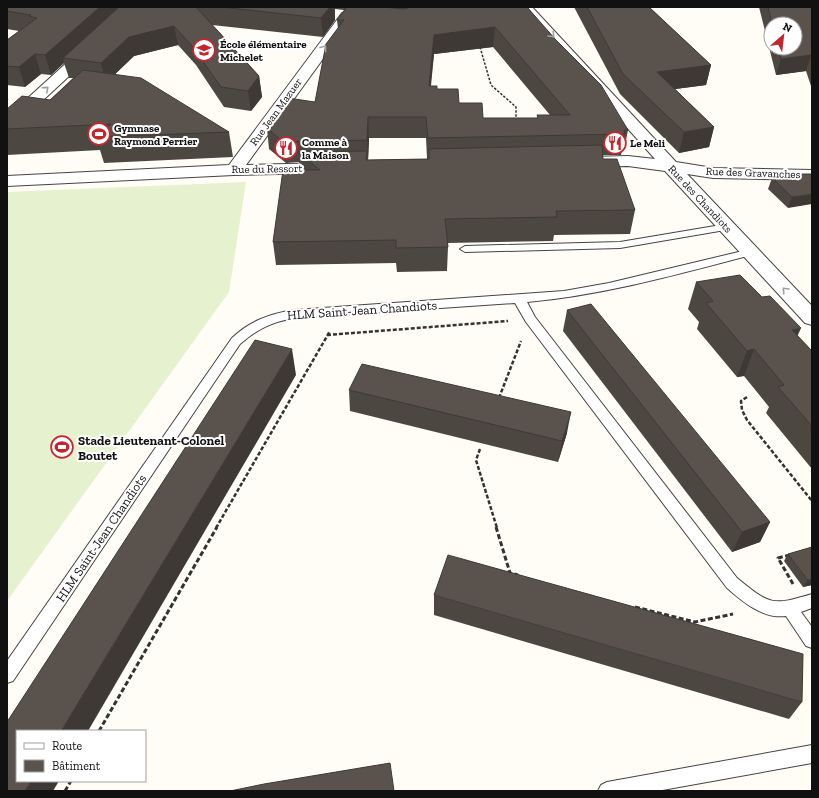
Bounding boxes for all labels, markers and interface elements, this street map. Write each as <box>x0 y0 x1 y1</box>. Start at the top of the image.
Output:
north arrow <box>763 16 803 56</box>
text: N <box>781 20 795 36</box>
one-way arrow <box>548 30 555 38</box>
school or university icon: École élémentaire Michelet <box>191 37 217 63</box>
place label: École élémentaire Michelet <box>220 38 307 64</box>
one-way arrow <box>319 45 326 52</box>
street label: Rue Jean Mazuer <box>247 75 305 148</box>
one-way arrow <box>41 86 49 94</box>
sports icon: Gymnase Raymond Perrier <box>86 121 112 147</box>
place label: Gymnase Raymond Perrier <box>114 122 197 148</box>
restaurant icon: Le Meli <box>602 130 628 156</box>
restaurant icon: Comme à la Maison <box>273 135 299 161</box>
place label: Comme à la Maison <box>302 136 349 162</box>
place label: Le Meli <box>630 137 666 150</box>
street label: Rue du Ressort <box>231 162 304 176</box>
street label: Rue des Chandiots <box>665 162 735 236</box>
street label: Rue des Gravanches <box>705 165 801 181</box>
one-way arrow <box>783 287 790 294</box>
street label: HLM Saint-Jean Chandiots <box>286 297 438 323</box>
place label: Stade Lieutenant-Colonel Boutet <box>78 433 225 463</box>
sports icon: Stade Lieutenant-Colonel Boutet <box>49 434 75 460</box>
street label: HLM Saint-Jean Chandiots <box>53 471 149 605</box>
legend <box>16 730 146 782</box>
text: Route <box>52 739 83 753</box>
text: Bâtiment <box>52 759 101 773</box>

